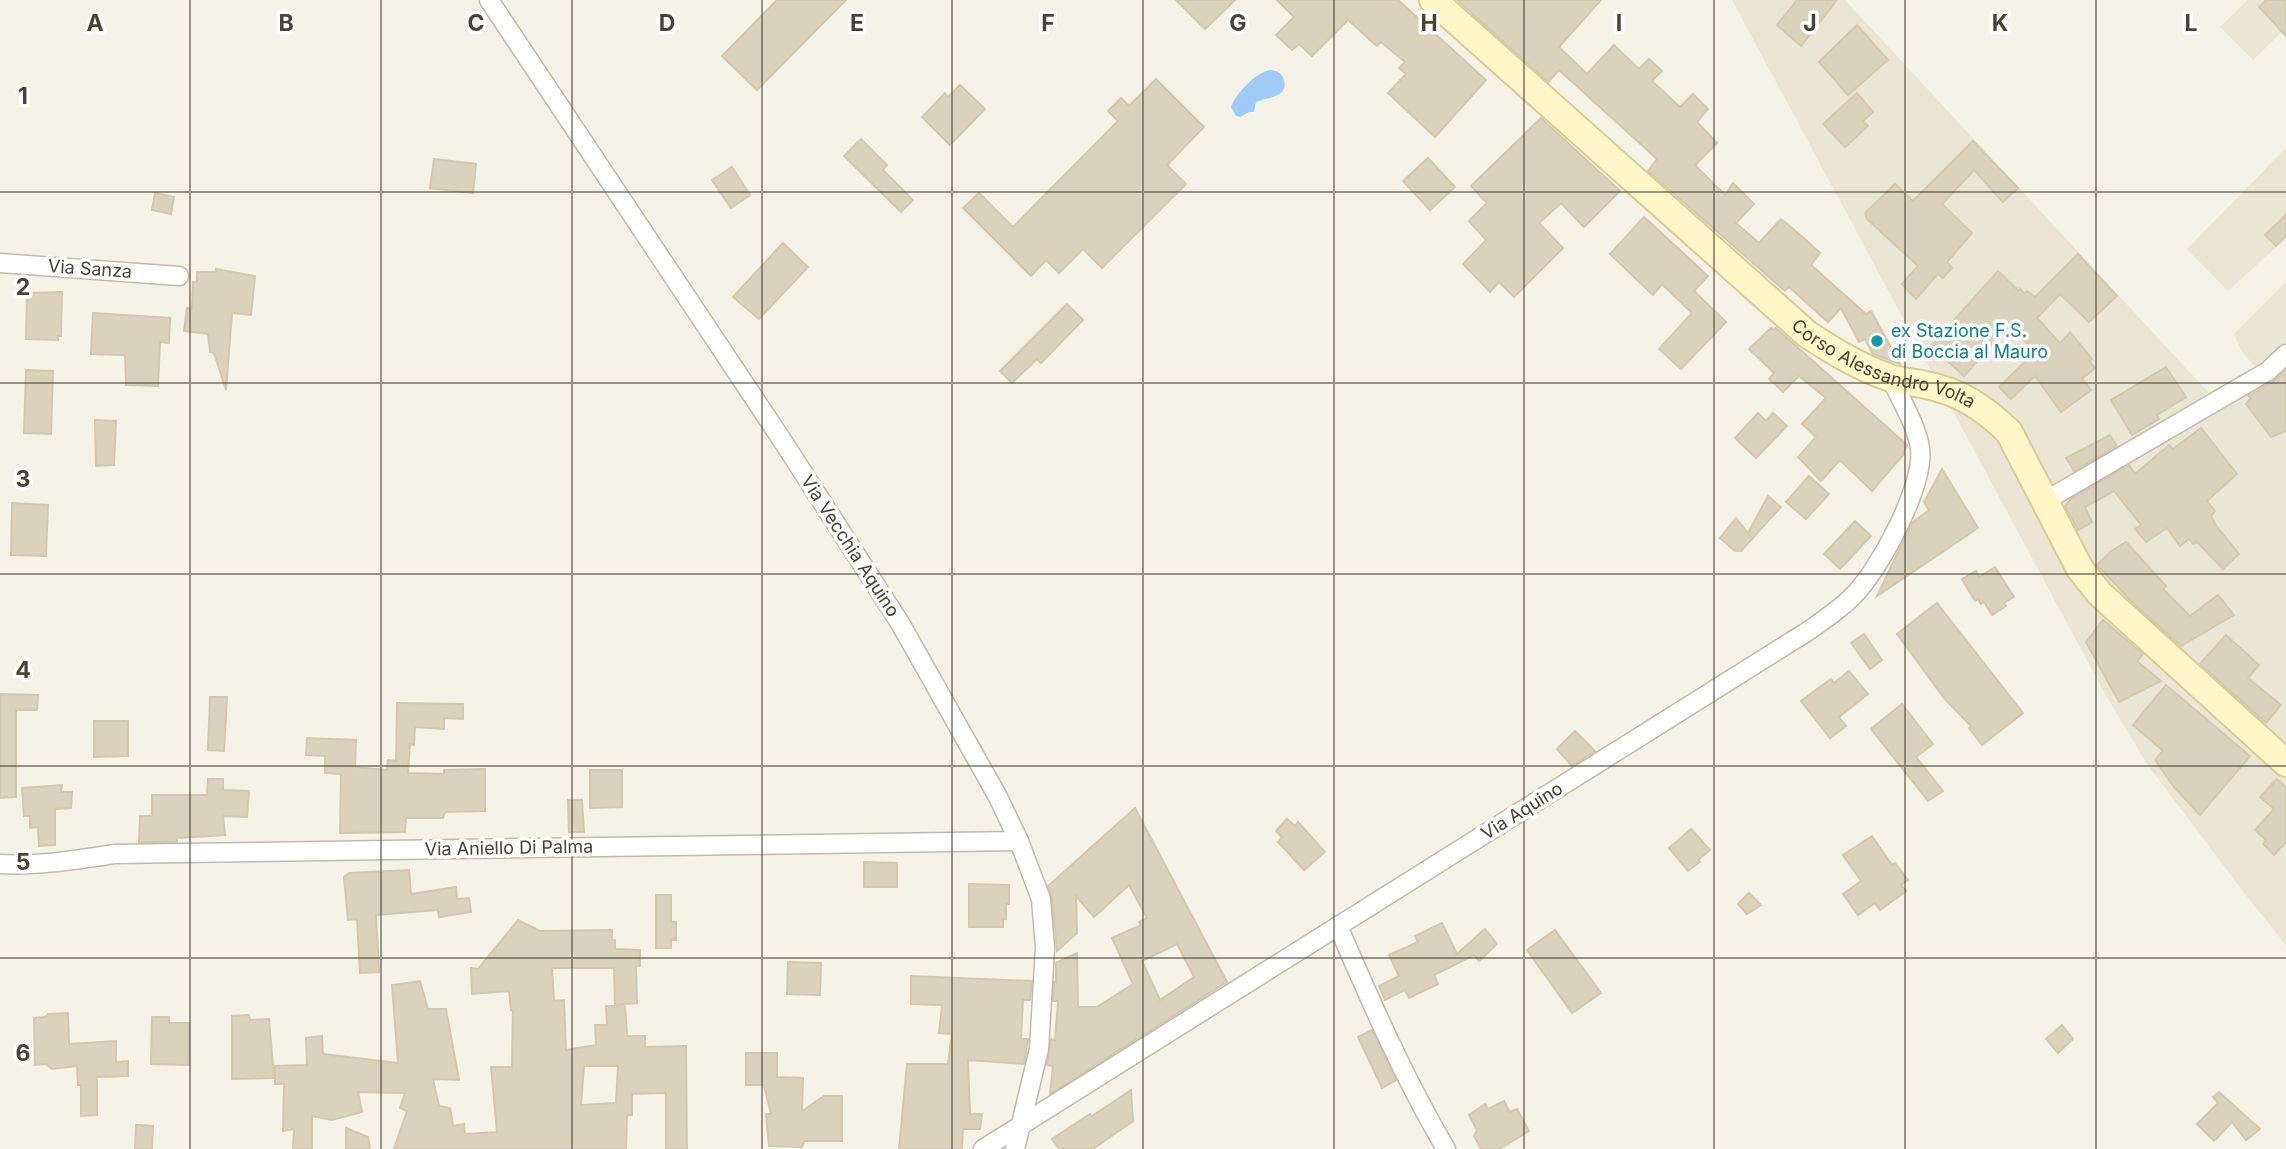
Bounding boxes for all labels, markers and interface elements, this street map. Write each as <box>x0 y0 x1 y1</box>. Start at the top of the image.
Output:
text: A <box>86 9 104 37</box>
text: B <box>278 9 294 37</box>
text: C <box>467 9 485 37</box>
text: D <box>659 9 675 37</box>
text: E <box>850 9 864 37</box>
text: F <box>1041 9 1055 37</box>
text: G <box>1229 9 1247 37</box>
text: H <box>1420 9 1438 37</box>
text: I <box>1616 9 1622 37</box>
text: J <box>1803 9 1817 37</box>
text: K <box>1992 9 2008 37</box>
text: L <box>2184 9 2198 37</box>
text: 1 <box>18 82 28 110</box>
street label: Via Sanza <box>47 255 133 282</box>
text: 2 <box>16 273 30 301</box>
street label: Corso Alessandro Volta <box>1787 314 1979 412</box>
place label: ex Stazione F.S. di Boccia al Mauro <box>1891 320 2048 362</box>
marker: ex Stazione F.S. di Boccia al Mauro <box>1869 333 1885 349</box>
text: 3 <box>16 465 30 493</box>
street label: Via Vecchia Aquino <box>797 471 904 620</box>
text: 4 <box>15 656 31 684</box>
street label: Via Aquino <box>1477 777 1566 844</box>
street label: Via Aniello Di Palma <box>424 836 594 859</box>
text: 5 <box>16 848 30 876</box>
text: 6 <box>16 1039 30 1067</box>

